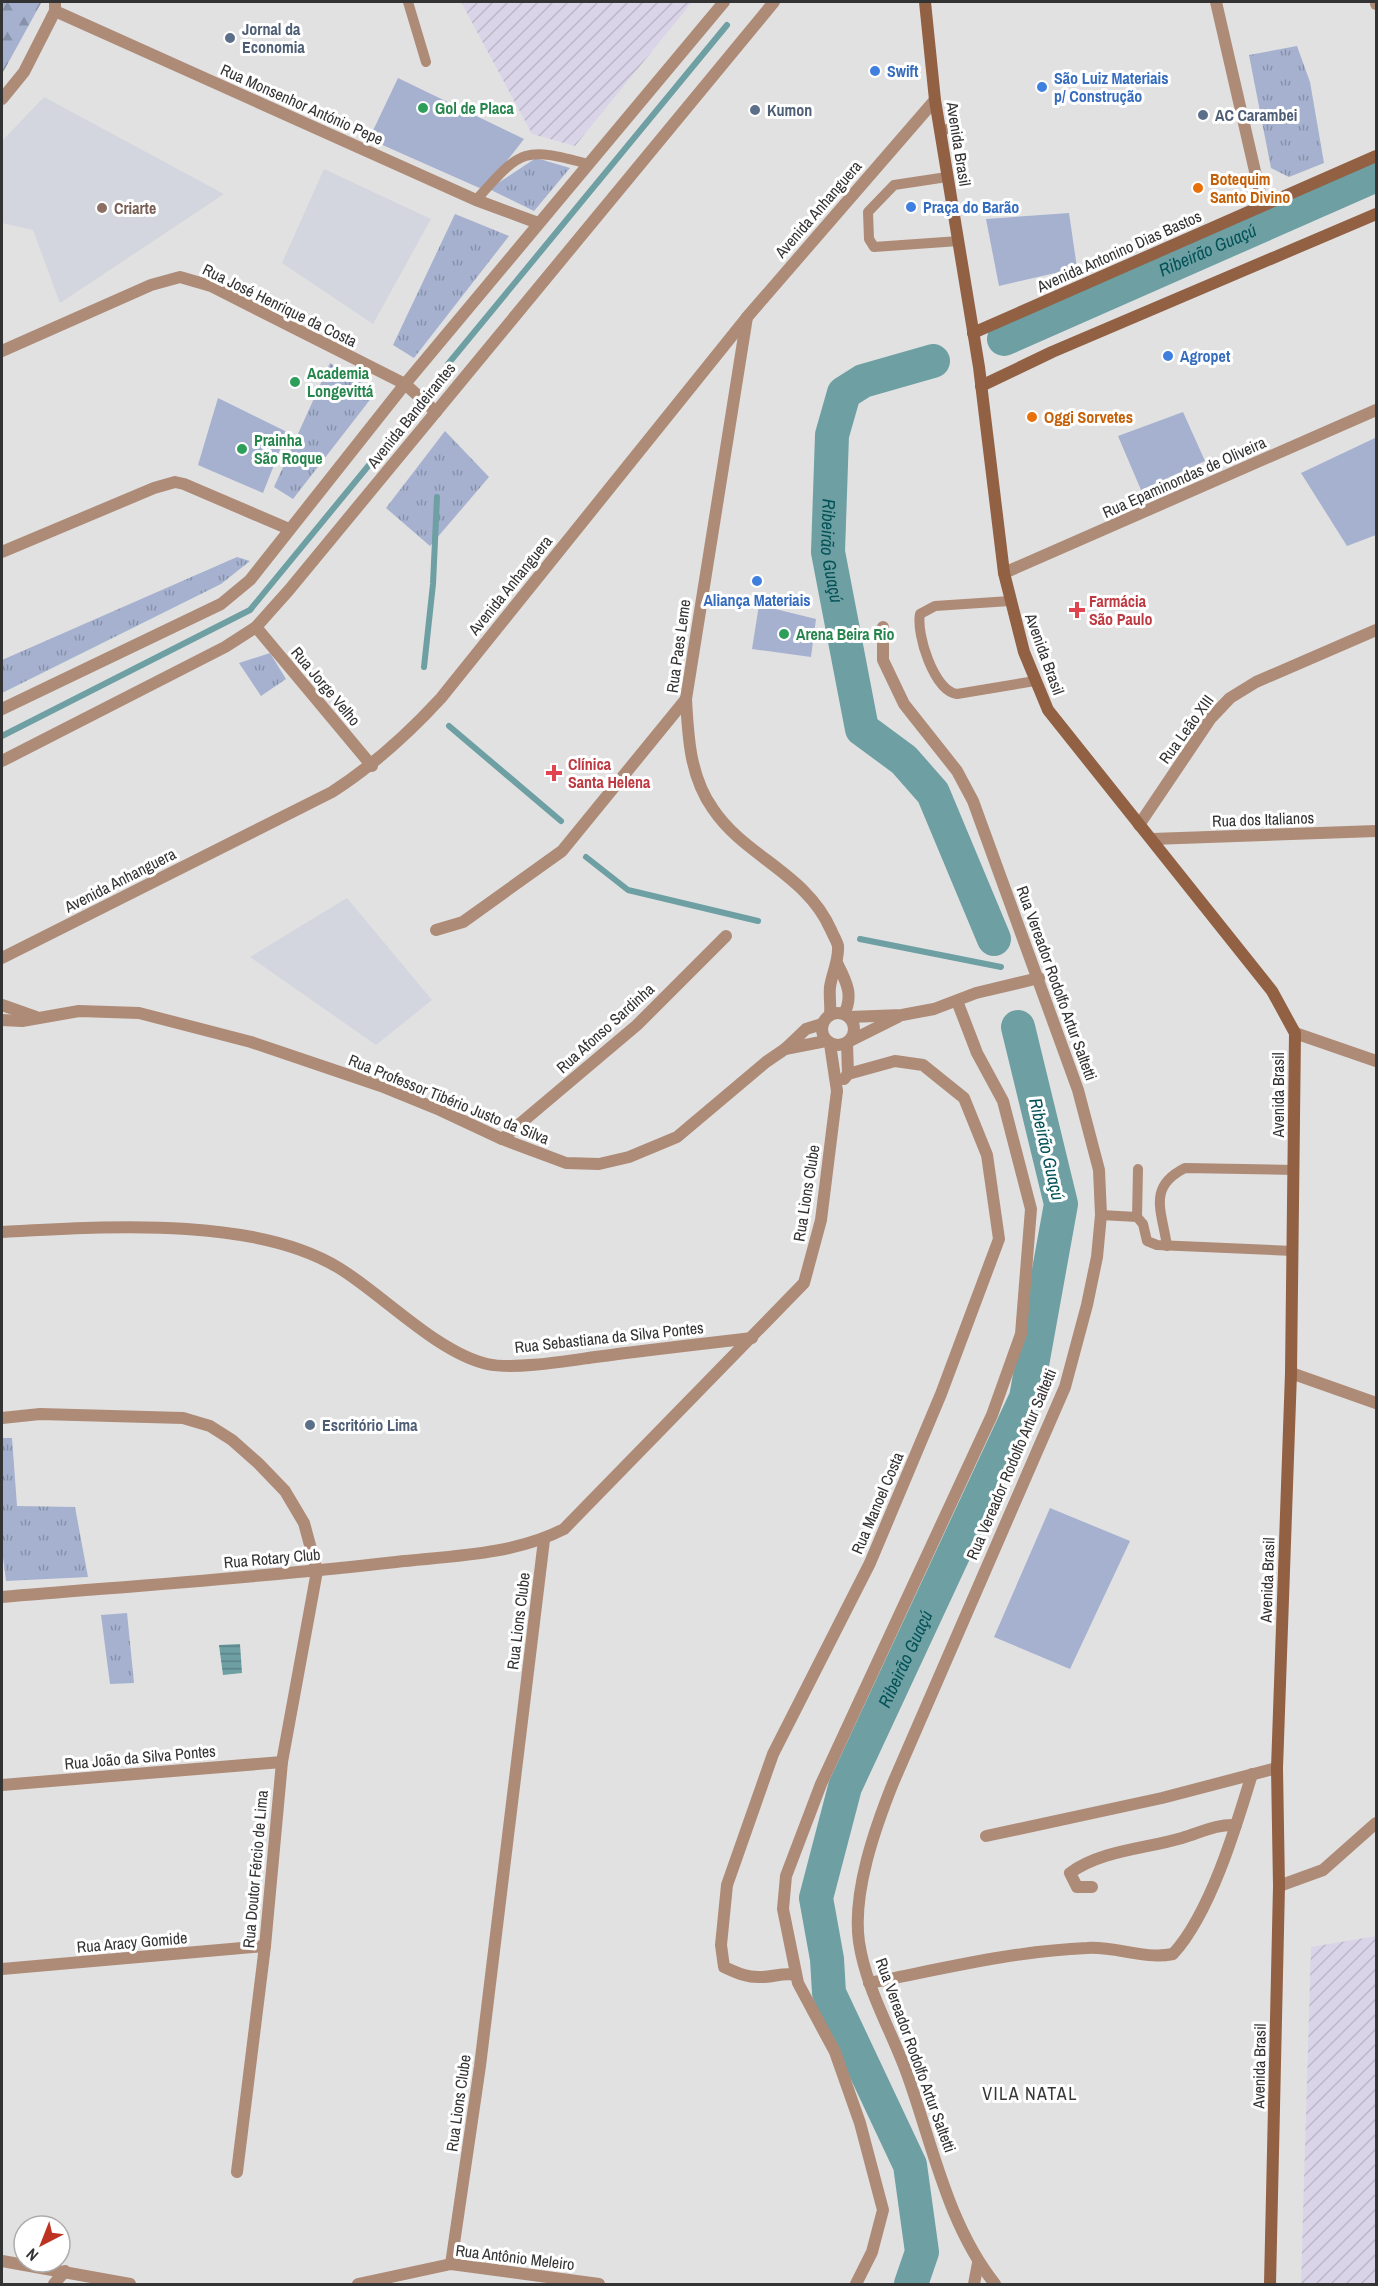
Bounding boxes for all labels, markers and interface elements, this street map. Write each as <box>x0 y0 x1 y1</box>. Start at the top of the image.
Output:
place label: Jornal da Economia <box>242 18 305 58</box>
marker: Jornal da Economia <box>223 31 237 45</box>
street label: Rua Monsenhor António Pepe <box>217 58 387 150</box>
place label: Swift <box>887 60 919 82</box>
marker: Swift <box>868 64 882 78</box>
place label: São Luiz Materiais p/ Construção <box>1054 67 1168 107</box>
marker: São Luiz Materiais p/ Construção <box>1035 80 1049 94</box>
place label: Gol de Placa <box>435 97 514 119</box>
place label: Kumon <box>767 99 812 121</box>
street label: Avenida Brasil <box>941 99 977 188</box>
marker: Gol de Placa <box>416 101 430 115</box>
marker: Kumon <box>748 103 762 117</box>
place label: AC Carambei <box>1215 104 1297 126</box>
marker: AC Carambei <box>1196 108 1210 122</box>
street label: Avenida Anhanguera <box>769 155 867 263</box>
place label: Botequim Santo Divino <box>1210 168 1290 208</box>
marker: Botequim Santo Divino <box>1191 181 1205 195</box>
place label: Praça do Barão <box>923 196 1019 218</box>
place label: Criarte <box>114 197 156 219</box>
marker: Praça do Barão <box>904 200 918 214</box>
marker: Criarte <box>95 201 109 215</box>
street label: Avenida Antonino Dias Bastos <box>1032 205 1205 298</box>
water label: Ribeirão Guaçú <box>1154 217 1260 282</box>
street label: Rua José Henrique da Costa <box>199 258 361 352</box>
place label: Agropet <box>1180 345 1231 367</box>
marker: Agropet <box>1161 349 1175 363</box>
street label: Avenida Bandeirantes <box>361 358 460 473</box>
place label: Academia Longevittá <box>307 362 374 402</box>
marker: Academia Longevittá <box>288 375 302 389</box>
place label: Oggi Sorvetes <box>1044 406 1133 428</box>
marker: Oggi Sorvetes <box>1025 410 1039 424</box>
place label: Prainha São Roque <box>254 429 323 469</box>
street label: Rua Epaminondas de Oliveira <box>1099 431 1270 523</box>
marker: Prainha São Roque <box>235 442 249 456</box>
water label: Ribeirão Guaçú <box>815 498 850 605</box>
street label: Avenida Anhanguera <box>462 530 557 640</box>
marker: Aliança Materiais <box>750 574 764 588</box>
place label: Aliança Materiais <box>703 589 811 611</box>
place label: Farmácia São Paulo <box>1089 590 1152 630</box>
street label: Rua Paes Leme <box>661 598 695 694</box>
marker: Farmácia São Paulo <box>1070 603 1084 617</box>
street label: Avenida Brasil <box>1020 609 1070 698</box>
place label: Arena Beira Rio <box>796 623 894 645</box>
marker: Arena Beira Rio <box>777 627 791 641</box>
street label: Rua Jorge Velho <box>286 642 366 730</box>
street label: Rua Leão XIII <box>1154 690 1218 768</box>
place label: Clínica Santa Helena <box>568 753 651 793</box>
marker: Clínica Santa Helena <box>545 764 563 782</box>
street label: Rua dos Italianos <box>1212 806 1314 832</box>
street label: Avenida Anhanguera <box>60 842 180 918</box>
street label: Rua Vereador Rodolfo Artur Saltetti <box>1011 883 1103 1083</box>
street label: Rua Afonso Sardinha <box>551 978 659 1078</box>
street label: Rua Professor Tibério Justo da Silva <box>345 1049 553 1150</box>
street label: Avenida Brasil <box>1267 1052 1289 1139</box>
water label: Ribeirão Guaçú <box>1023 1095 1071 1203</box>
street label: Rua Lions Clube <box>787 1143 825 1243</box>
street label: Rua Sebastiana da Silva Pontes <box>514 1316 704 1358</box>
street label: Rua Vereador Rodolfo Artur Saltetti <box>961 1365 1061 1563</box>
place label: Escritório Lima <box>322 1414 418 1436</box>
marker: Escritório Lima <box>303 1418 317 1432</box>
street label: Rua Manoel Costa <box>846 1448 909 1557</box>
street label: Avenida Brasil <box>1254 1537 1279 1624</box>
street label: Rua Rotary Club <box>223 1543 321 1573</box>
street label: Rua Lions Clube <box>501 1571 535 1671</box>
water label: Ribeirão Guaçú <box>871 1606 938 1711</box>
street label: Rua João da Silva Pontes <box>63 1739 217 1775</box>
street label: Rua Doutor Fércio de Lima <box>237 1788 273 1949</box>
street label: Rua Aracy Gomide <box>76 1926 188 1958</box>
street label: Rua Vereador Rodolfo Artur Saltetti <box>870 1955 962 2155</box>
street label: Avenida Brasil <box>1247 2023 1271 2110</box>
street label: Rua Lions Clube <box>440 2053 476 2153</box>
district label: VILA NATAL <box>982 2081 1078 2106</box>
north arrow <box>12 2214 72 2274</box>
street label: Rua Antônio Meleiro <box>454 2239 576 2275</box>
text: N <box>21 2244 43 2266</box>

